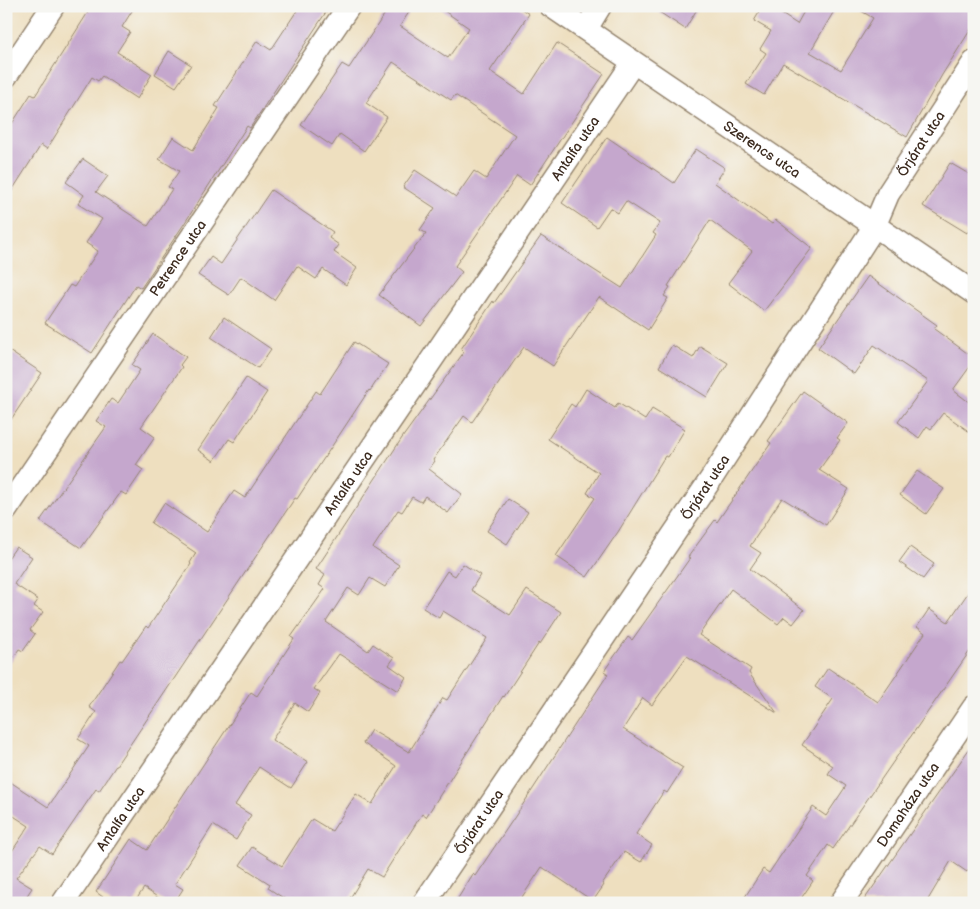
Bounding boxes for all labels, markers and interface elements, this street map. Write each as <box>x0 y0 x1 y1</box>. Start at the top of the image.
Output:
street label: Őrjárat utca <box>893 108 949 180</box>
street label: Antalfa utca <box>548 113 603 184</box>
street label: Szerencs utca <box>720 117 804 182</box>
street label: Petrence utca <box>146 217 210 300</box>
street label: Antalfa utca <box>321 447 377 518</box>
street label: Őrjárat utca <box>677 452 733 523</box>
street label: Domaháza utca <box>874 759 943 850</box>
street label: Antalfa utca <box>93 783 149 854</box>
street label: Őrjárat utca <box>451 786 507 858</box>

